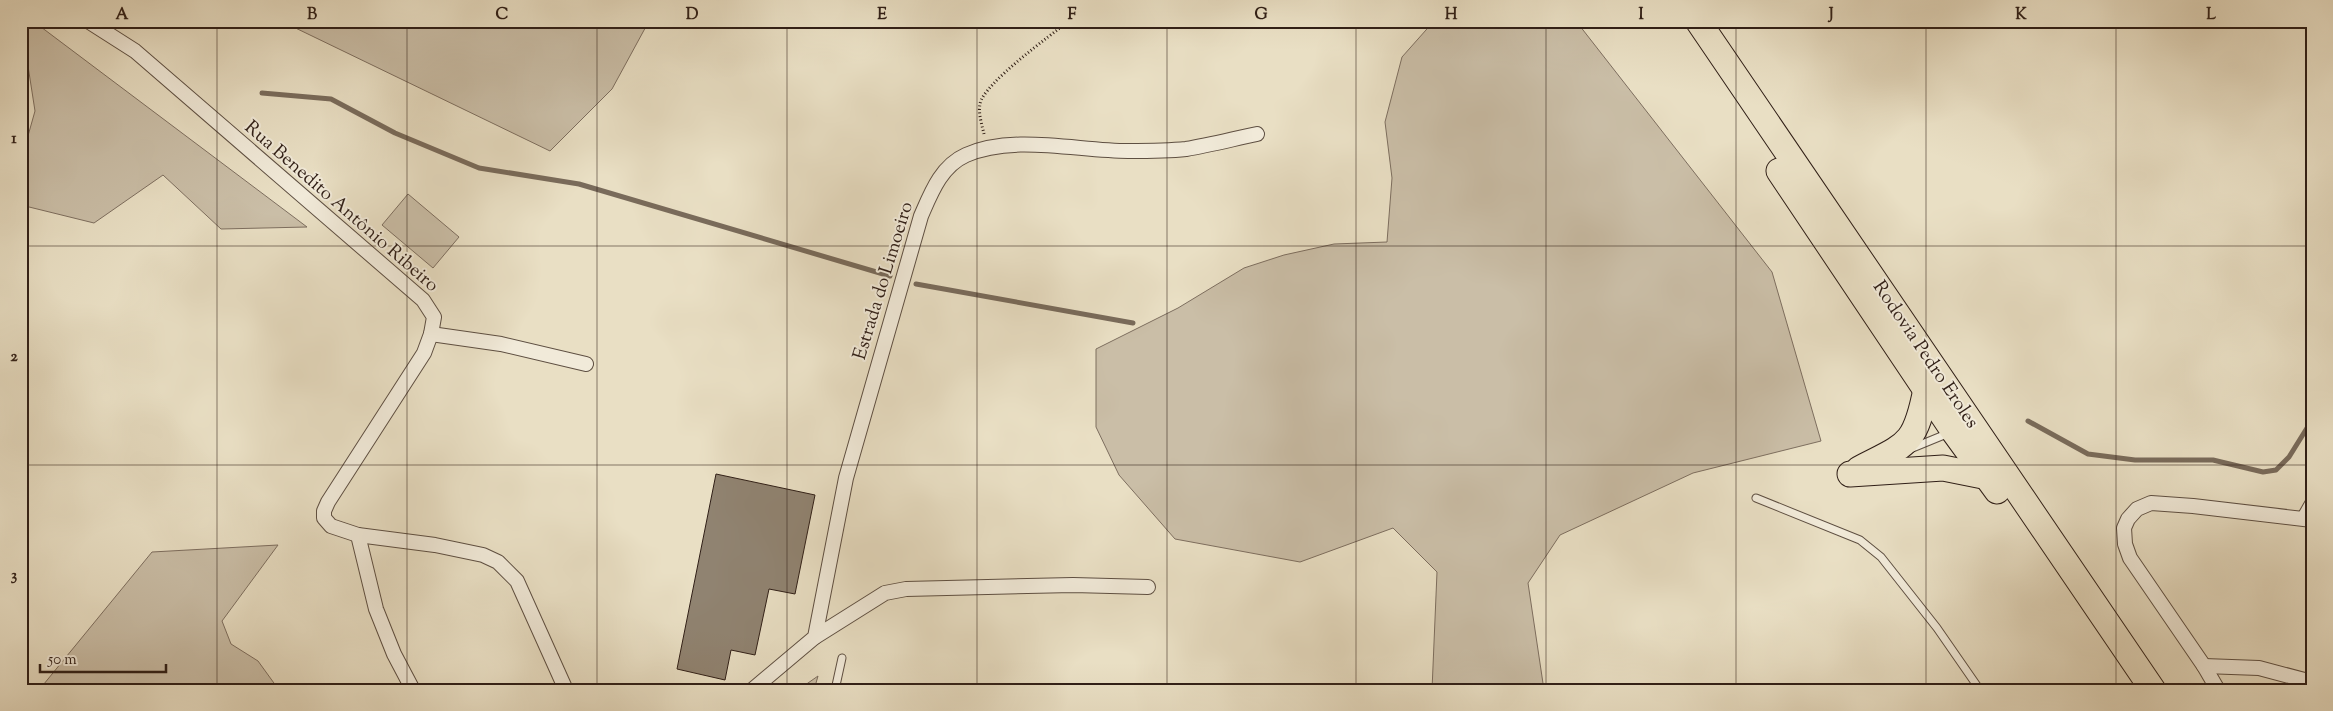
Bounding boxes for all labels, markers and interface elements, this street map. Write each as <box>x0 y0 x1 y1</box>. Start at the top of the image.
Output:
text: A <box>116 4 129 27</box>
text: B <box>307 4 317 27</box>
text: C <box>496 4 509 27</box>
text: D <box>686 4 699 27</box>
text: E <box>877 4 887 27</box>
text: F <box>1068 4 1077 27</box>
text: G <box>1254 4 1268 27</box>
text: H <box>1445 4 1458 27</box>
text: I <box>1638 4 1644 27</box>
text: J <box>1827 4 1834 27</box>
text: K <box>2015 4 2027 27</box>
text: L <box>2206 4 2216 27</box>
street label: Rua Benedito Antônio Ribeiro <box>238 115 444 299</box>
text: 1 <box>11 128 17 151</box>
street label: Estrada do Limoeiro <box>847 199 921 363</box>
street label: Rodovia Pedro Eroles <box>1865 276 1985 434</box>
text: 2 <box>10 346 18 369</box>
text: 3 <box>11 565 18 588</box>
scale bar <box>40 641 166 673</box>
text: 50 m <box>47 650 77 671</box>

